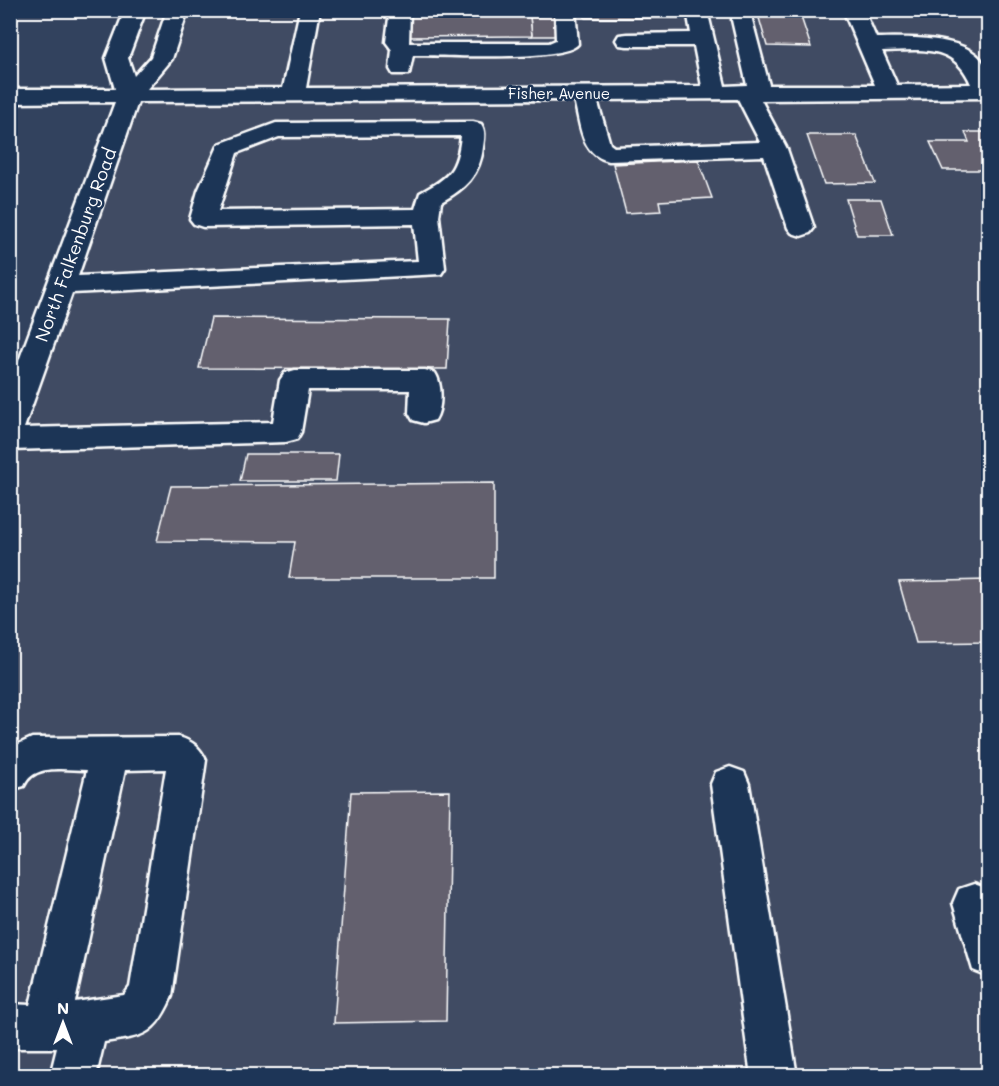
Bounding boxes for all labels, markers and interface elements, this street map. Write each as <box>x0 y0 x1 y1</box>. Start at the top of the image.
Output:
street label: Fisher Avenue <box>508 83 610 103</box>
street label: North Falkenburg Road <box>29 144 121 345</box>
north arrow <box>33 993 93 1053</box>
text: N <box>57 997 69 1018</box>

